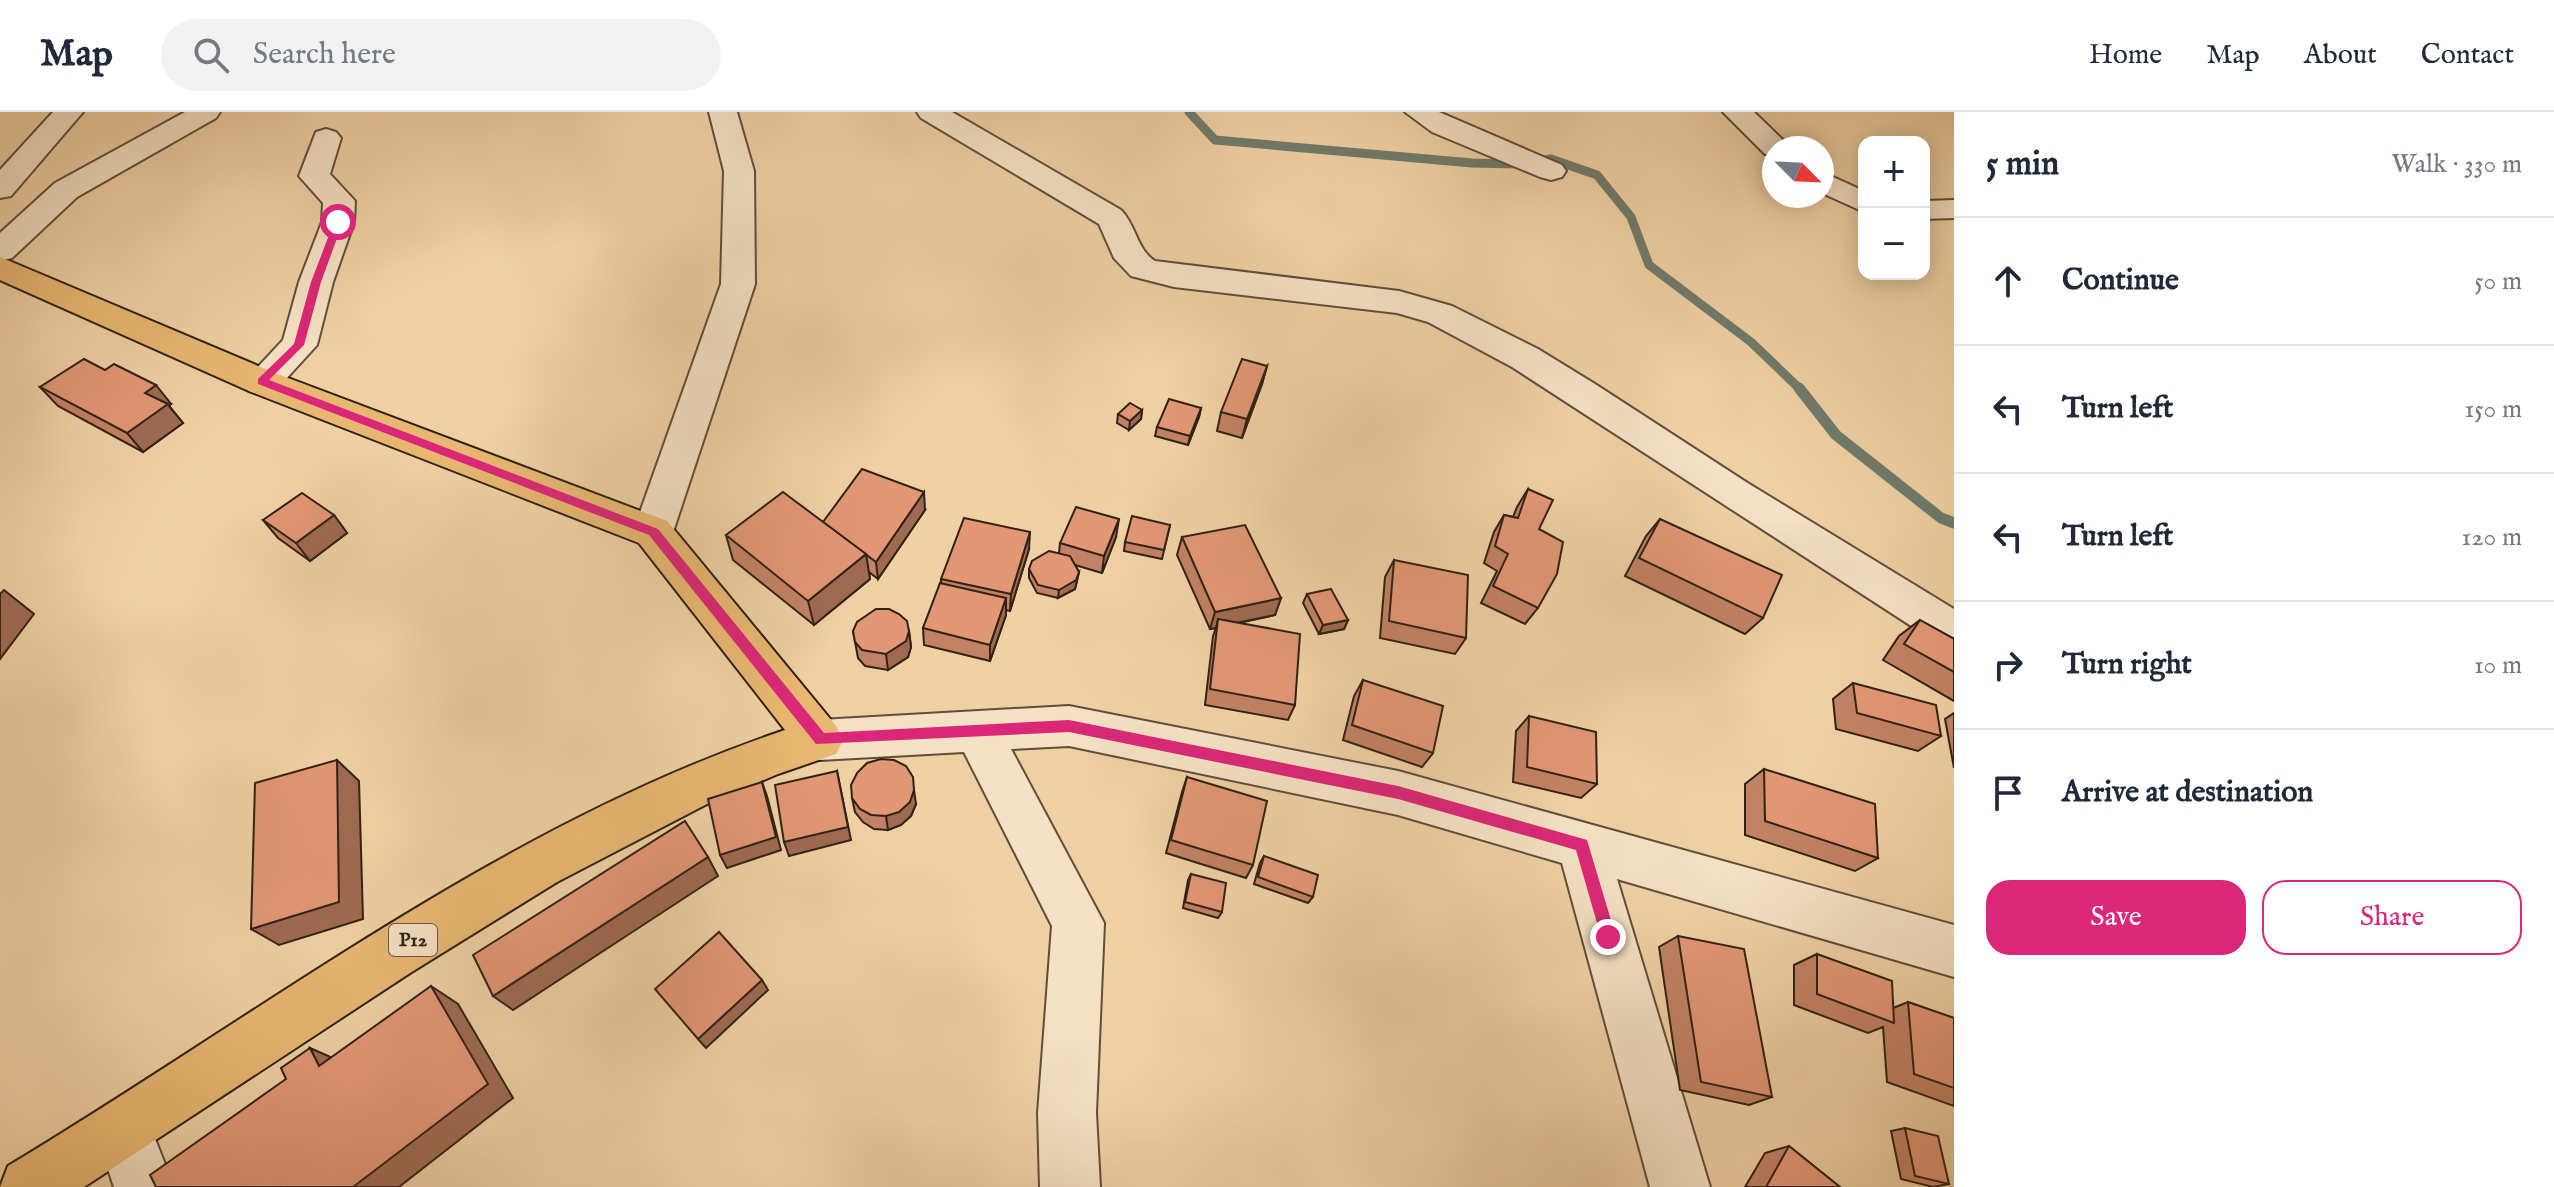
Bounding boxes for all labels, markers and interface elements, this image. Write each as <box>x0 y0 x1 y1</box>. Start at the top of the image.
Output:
search box <box>161 19 721 91</box>
text: Map <box>40 31 113 79</box>
icon: search <box>189 33 233 77</box>
text: Search here <box>253 36 396 74</box>
text: Home <box>2089 38 2162 73</box>
text: Map <box>2206 38 2260 73</box>
text: About <box>2304 38 2377 73</box>
text: Contact <box>2421 38 2514 73</box>
north arrow <box>1762 136 1834 208</box>
map controls <box>1858 136 1930 280</box>
button: + <box>1858 136 1930 208</box>
text: 5 min <box>1986 143 2059 186</box>
text: Walk · 330 m <box>2392 148 2522 181</box>
route start <box>320 204 356 240</box>
button: − <box>1858 208 1930 280</box>
icon: ahead <box>1986 259 2030 303</box>
text: Continue <box>2062 262 2179 300</box>
text: 50 m <box>2474 265 2522 298</box>
icon: left <box>1986 387 2030 431</box>
text: Turn left <box>2062 390 2173 428</box>
text: 150 m <box>2464 393 2522 426</box>
icon: left <box>1986 515 2030 559</box>
text: Turn left <box>2062 518 2173 556</box>
text: 120 m <box>2462 521 2522 554</box>
icon: right <box>1986 643 2030 687</box>
text: Turn right <box>2062 646 2192 684</box>
text: 10 m <box>2474 649 2522 682</box>
icon: arrive <box>1986 771 2030 815</box>
text: Arrive at destination <box>2062 774 2313 812</box>
button: Save <box>1986 880 2246 955</box>
button: Share <box>2262 880 2522 955</box>
route end <box>1590 919 1626 955</box>
road number: P12 <box>389 924 437 956</box>

